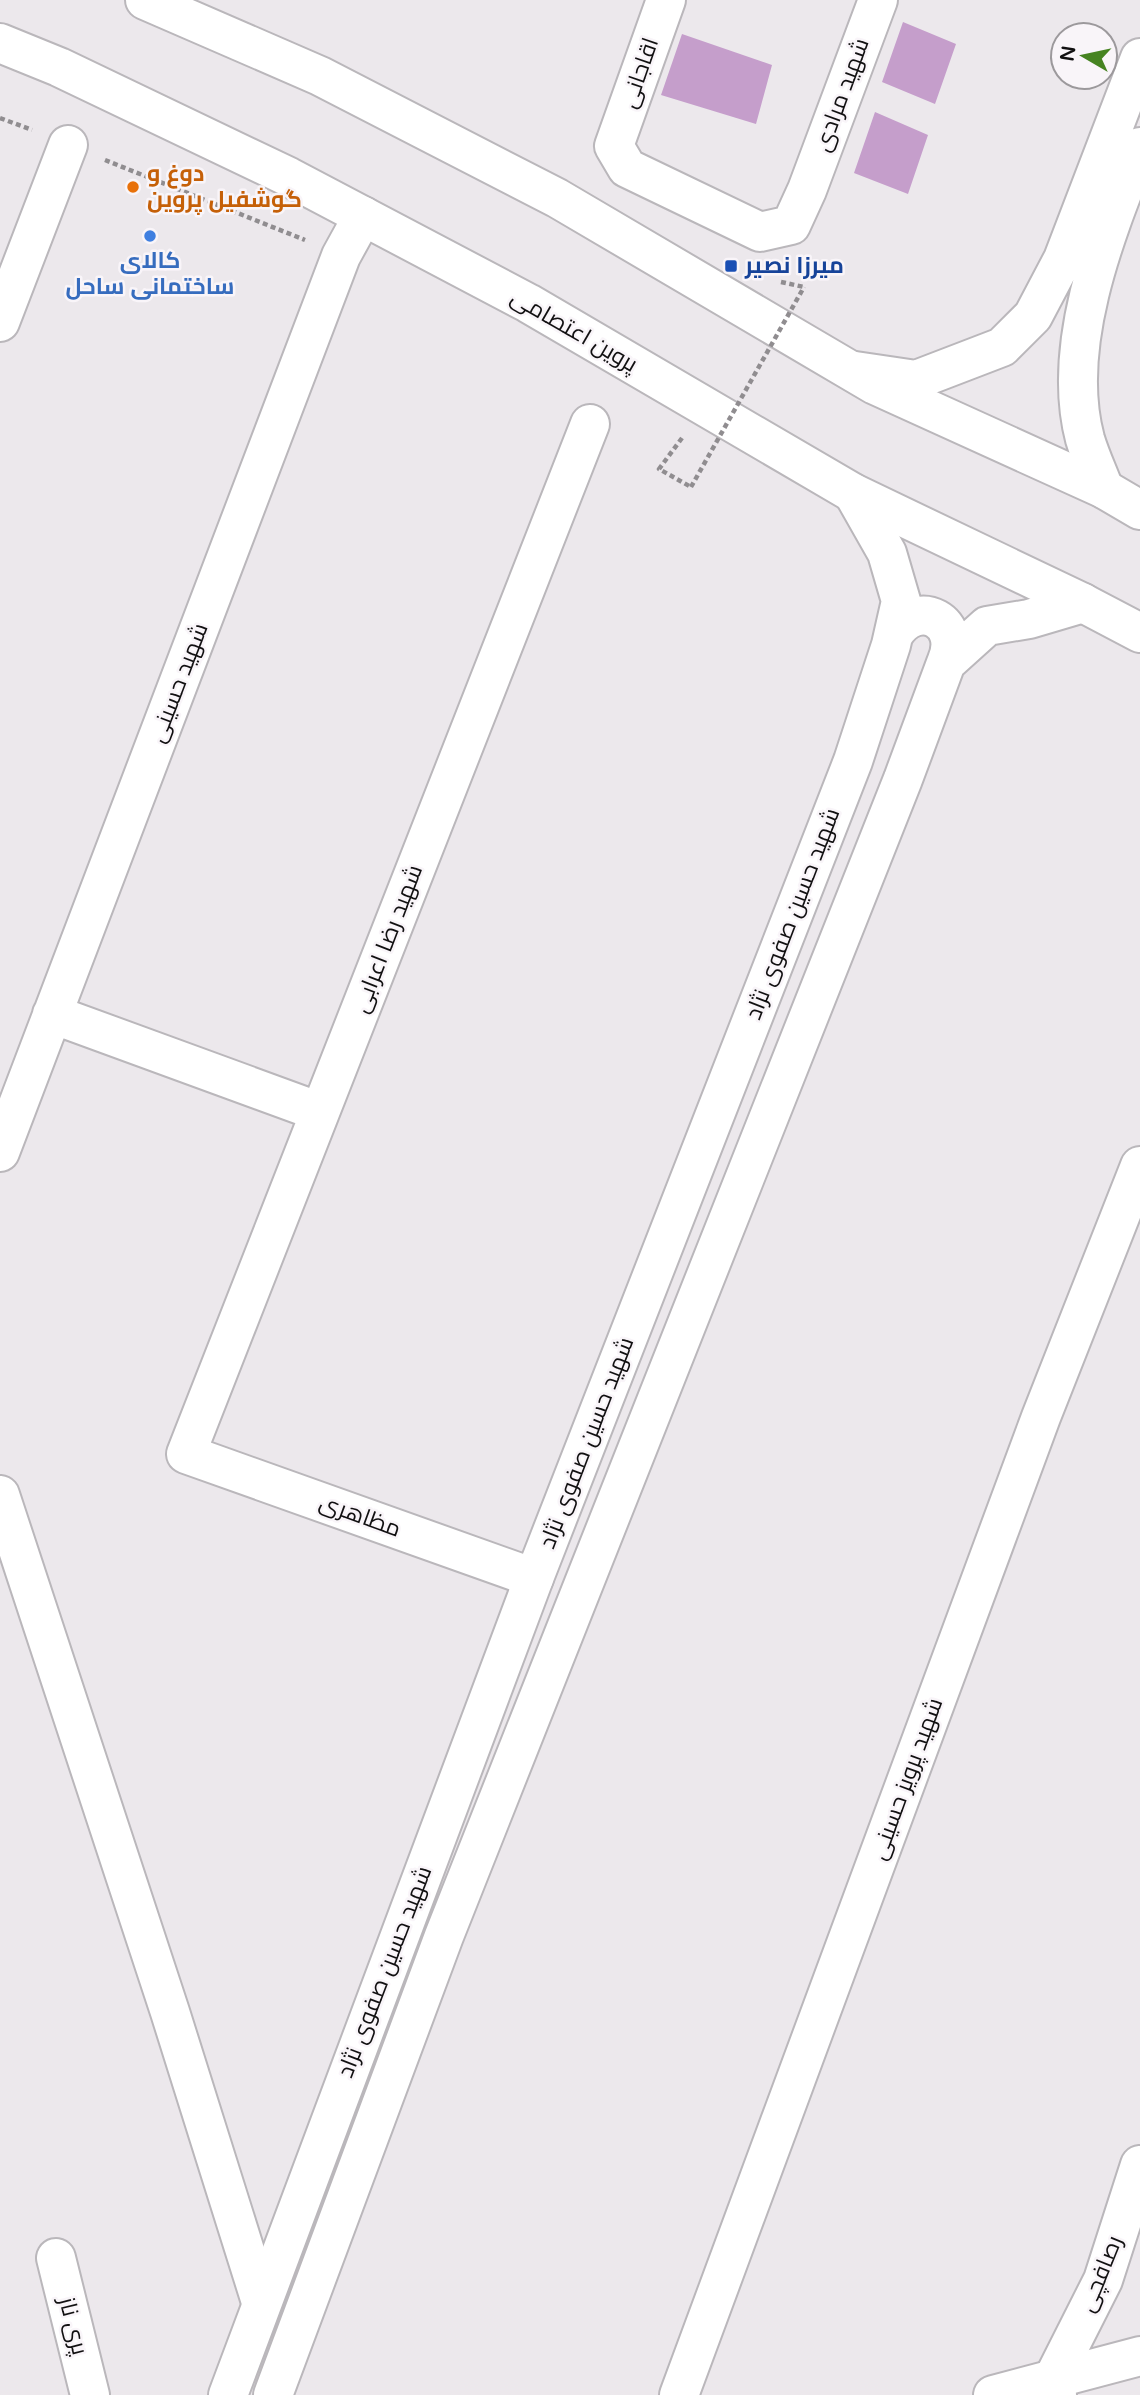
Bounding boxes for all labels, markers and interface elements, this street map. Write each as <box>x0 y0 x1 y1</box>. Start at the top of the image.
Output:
north arrow <box>1049 21 1119 91</box>
street label: اقاجانی <box>615 34 665 112</box>
street label: شهید مرادی <box>809 34 875 156</box>
text: N <box>1056 44 1080 63</box>
place label: دوغ و گوشفیل پروین <box>147 160 302 215</box>
marker: دوغ و گوشفیل پروین <box>125 179 141 195</box>
marker: کالای ساختمانی ساحل <box>142 228 158 244</box>
place label: کالای ساختمانی ساحل <box>66 247 234 301</box>
place label: میرزا نصیر <box>744 252 844 280</box>
marker: میرزا نصیر <box>723 258 739 274</box>
street label: پروین اعتصامی <box>506 283 642 379</box>
street label: شهید حسینی <box>143 619 215 747</box>
street label: شهید حسین صفوی نژاد <box>740 804 846 1024</box>
street label: شهید رضا اعرابی <box>347 861 429 1017</box>
street label: شهید حسین صفوی نژاد <box>534 1333 640 1553</box>
street label: مظاهری <box>315 1488 405 1544</box>
street label: شهید پرویز حسینی <box>865 1694 949 1864</box>
street label: شهید حسین صفوی نژاد <box>332 1862 438 2082</box>
street label: رصافچی <box>1073 2232 1129 2316</box>
street label: پری ناز <box>52 2292 94 2358</box>

